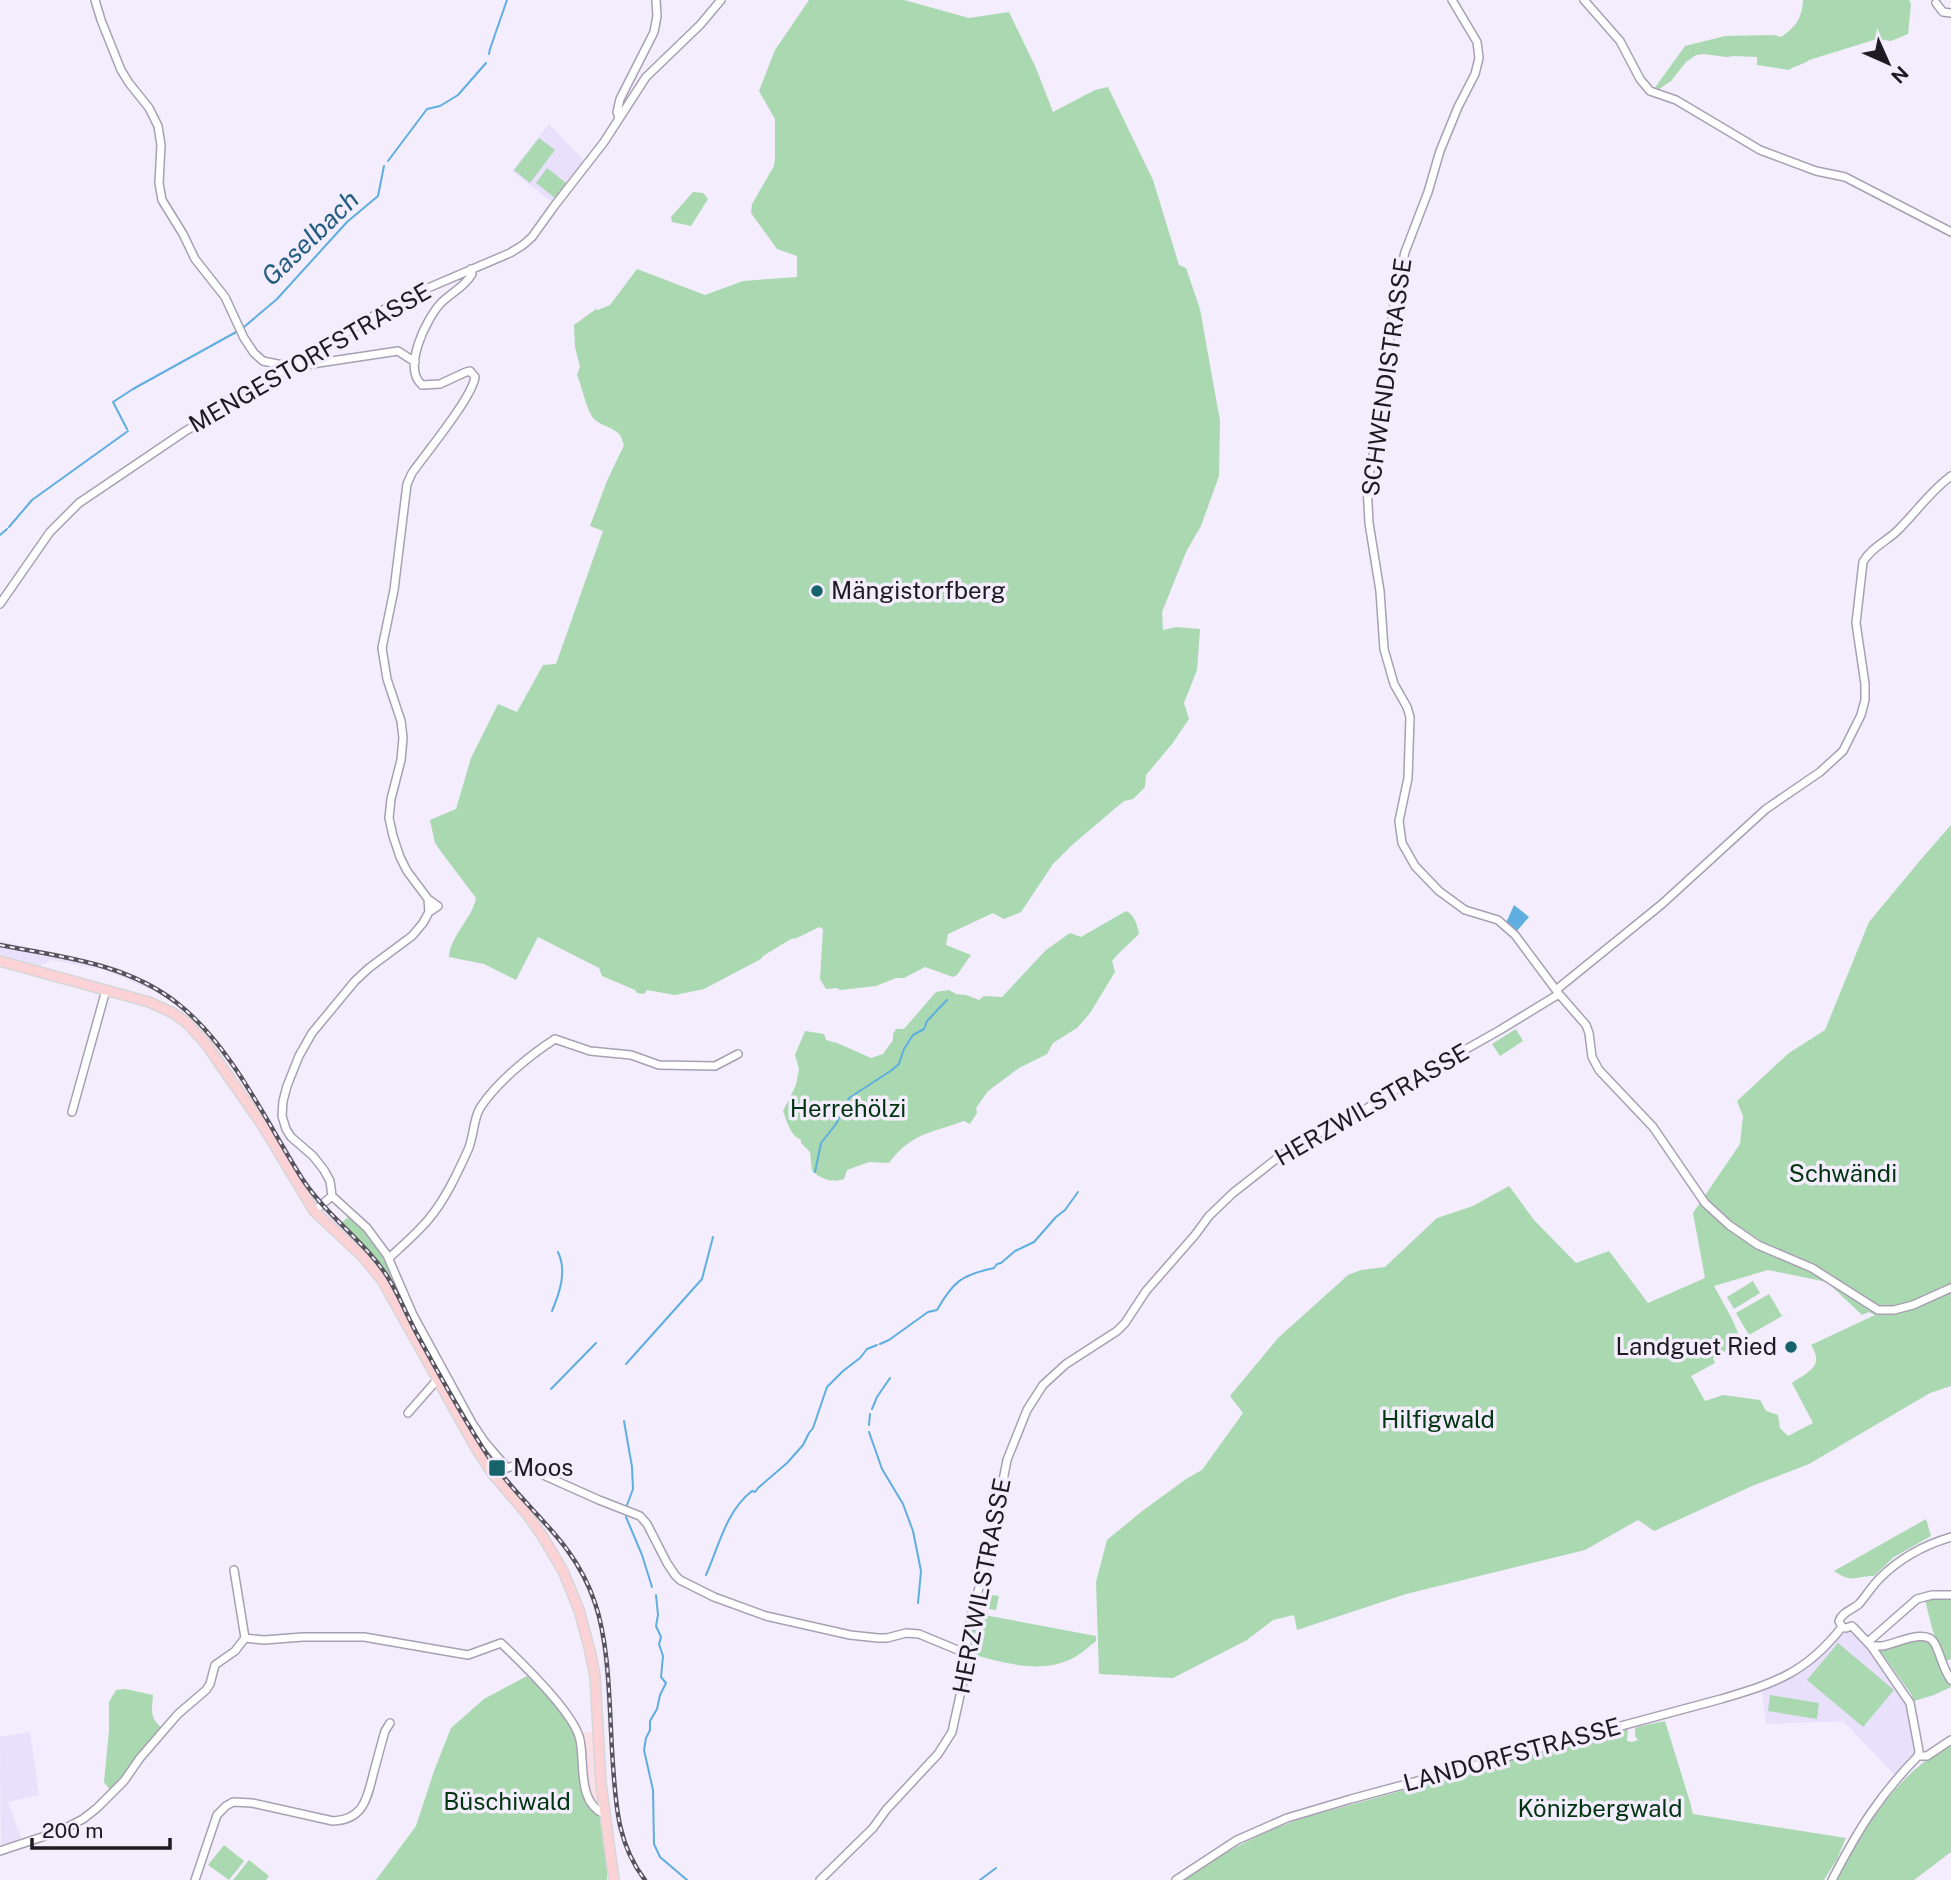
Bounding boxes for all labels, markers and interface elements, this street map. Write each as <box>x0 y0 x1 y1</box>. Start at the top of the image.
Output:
north arrow <box>1853 28 1923 98</box>
text: N <box>1887 62 1913 88</box>
water label: Gaselbach <box>255 184 365 292</box>
street label: SCHWENDISTRASSE <box>1355 256 1417 498</box>
street label: MENGESTORFSTRASSE <box>184 276 435 438</box>
place label: Mängistorfberg <box>831 576 1006 604</box>
marker: Mängistorfberg <box>809 583 825 599</box>
street label: HERZWILSTRASSE <box>1270 1037 1473 1171</box>
park label: Herrehölzi <box>790 1094 906 1122</box>
park label: Schwändi <box>1789 1159 1897 1187</box>
place label: Landguet Ried <box>1615 1332 1777 1360</box>
marker: Landguet Ried <box>1783 1339 1799 1355</box>
park label: Hilfigwald <box>1381 1405 1495 1433</box>
place label: Moos <box>513 1453 573 1481</box>
marker: Moos <box>487 1458 507 1478</box>
street label: HERZWILSTRASSE <box>946 1476 1016 1696</box>
street label: LANDORFSTRASSE <box>1400 1712 1624 1797</box>
park label: Büschiwald <box>443 1787 571 1815</box>
park label: Könizbergwald <box>1517 1794 1683 1822</box>
scale bar <box>32 1806 170 1850</box>
text: 200 m <box>42 1818 103 1843</box>

